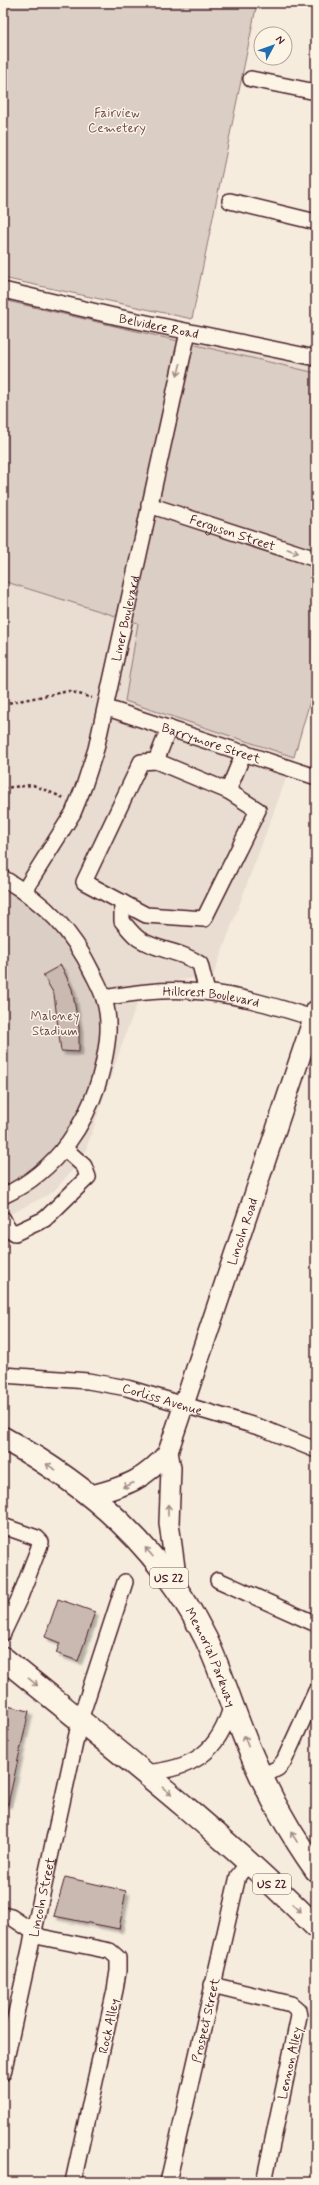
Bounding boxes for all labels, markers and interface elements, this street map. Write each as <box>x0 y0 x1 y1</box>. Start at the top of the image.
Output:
north arrow <box>253 26 293 66</box>
text: N <box>272 33 287 47</box>
park label: Fairview Cemetery <box>88 105 146 137</box>
street label: Belvidere Road <box>117 310 200 343</box>
one-way arrow <box>175 363 183 376</box>
street label: Ferguson Street <box>187 512 277 555</box>
one-way arrow <box>286 548 299 555</box>
street label: Liner Boulevard <box>109 574 144 663</box>
street label: Barrymore Street <box>159 720 263 768</box>
street label: Hillcrest Boulevard <box>162 983 261 1012</box>
park label: Maloney Stadium <box>30 1008 80 1040</box>
street label: Lincoln Road <box>224 1196 262 1267</box>
street label: Corliss Avenue <box>120 1380 204 1420</box>
one-way arrow <box>45 1462 57 1470</box>
one-way arrow <box>122 1481 134 1489</box>
one-way arrow <box>164 1504 172 1517</box>
one-way arrow <box>144 1546 153 1557</box>
road number: US 22 <box>150 1568 188 1588</box>
street label: Memorial Parkway <box>181 1605 239 1710</box>
one-way arrow <box>28 1678 39 1687</box>
one-way arrow <box>241 1735 249 1747</box>
one-way arrow <box>161 1787 172 1795</box>
one-way arrow <box>290 1831 298 1843</box>
street label: Lincoln Street <box>26 1856 60 1939</box>
road number: US 22 <box>253 1874 291 1894</box>
one-way arrow <box>292 1903 302 1913</box>
street label: Prospect Street <box>189 1976 224 2065</box>
street label: Rock Alley <box>95 1997 124 2055</box>
street label: Lennon Alley <box>275 2026 306 2101</box>

